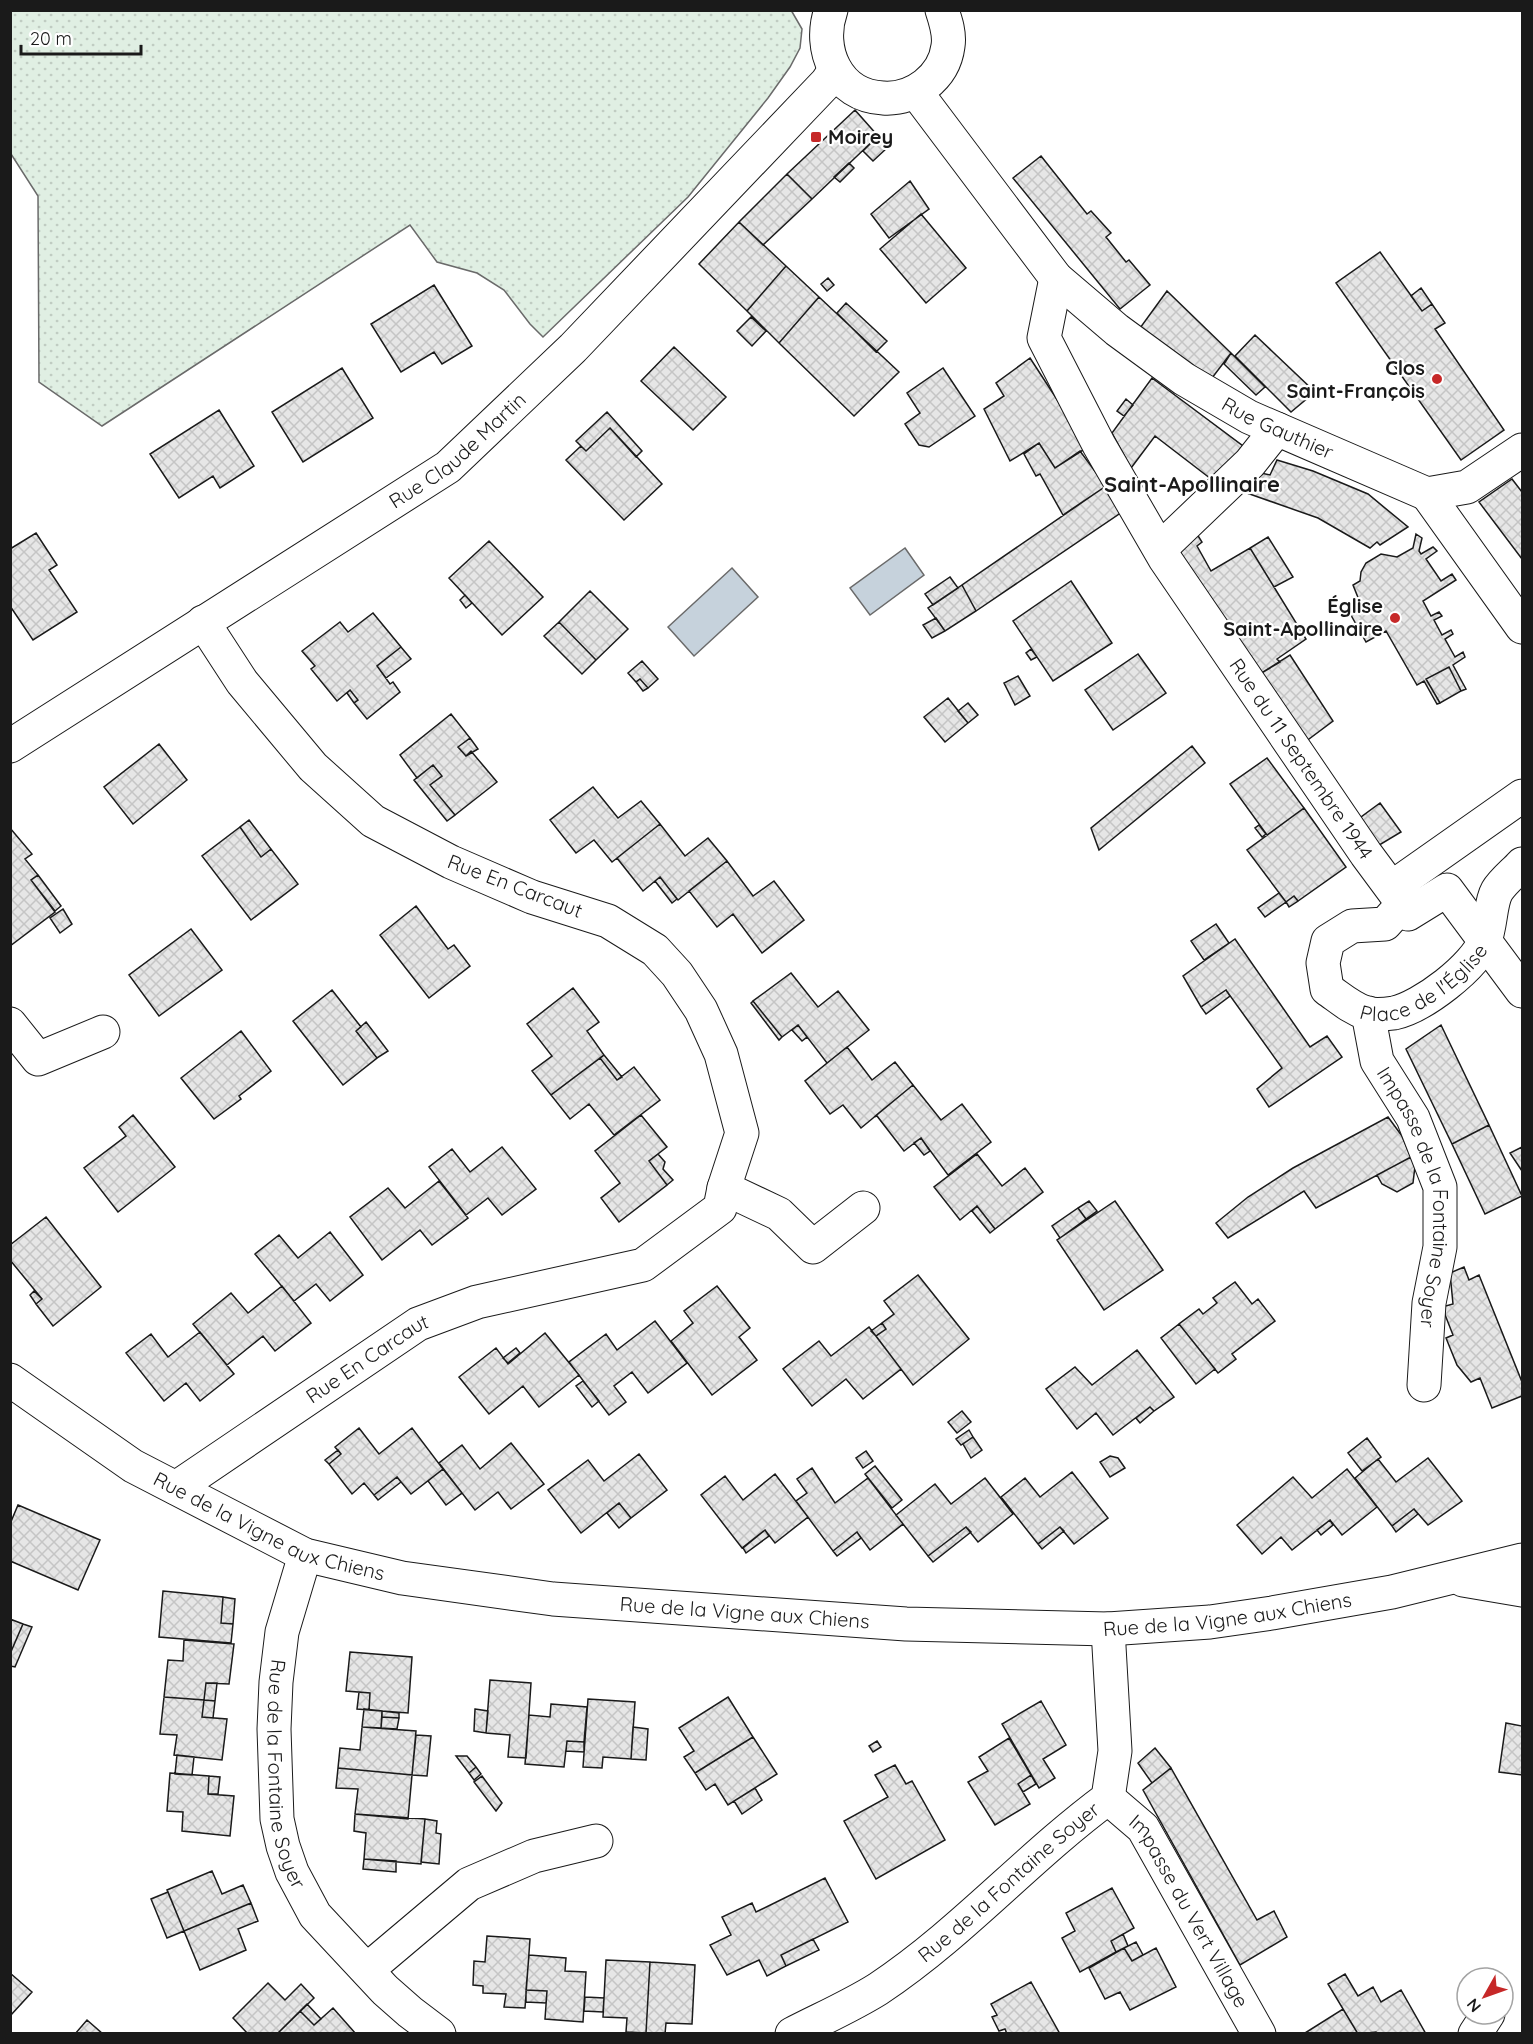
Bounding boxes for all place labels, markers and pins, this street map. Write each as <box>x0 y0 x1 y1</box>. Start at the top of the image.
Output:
place label: Moirey <box>828 124 893 149</box>
marker: Moirey <box>809 130 823 144</box>
place label: Clos Saint-François <box>1287 355 1425 403</box>
marker: Clos Saint-François <box>1430 372 1444 386</box>
place label: Église Saint-Apollinaire <box>1223 593 1383 641</box>
marker: Église Saint-Apollinaire <box>1388 611 1402 625</box>

